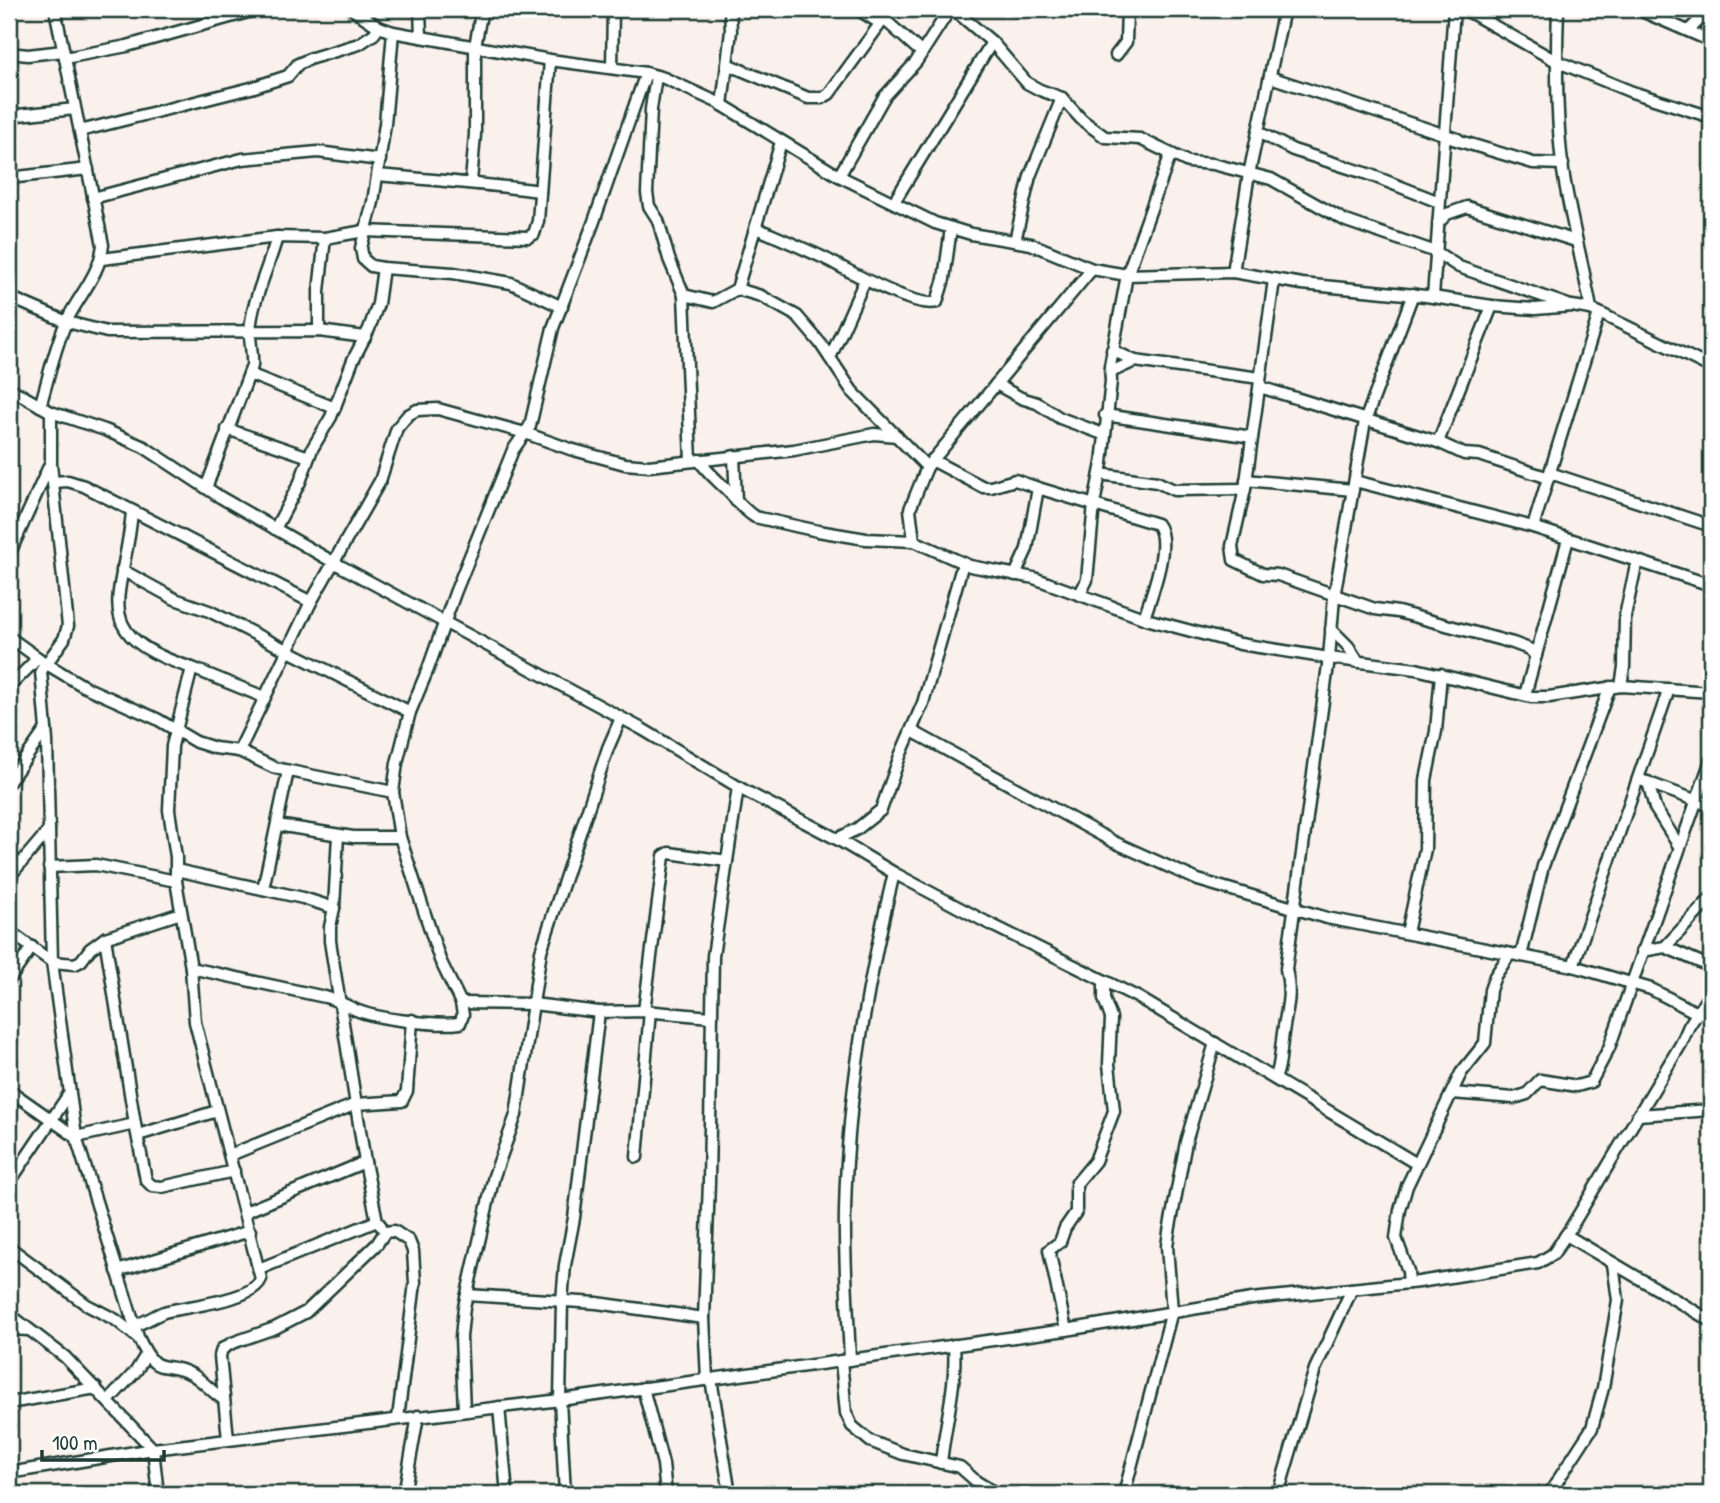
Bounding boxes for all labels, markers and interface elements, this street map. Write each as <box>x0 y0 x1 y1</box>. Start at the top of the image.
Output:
scale bar <box>42 1419 164 1463</box>
text: 100 m <box>52 1428 98 1457</box>

